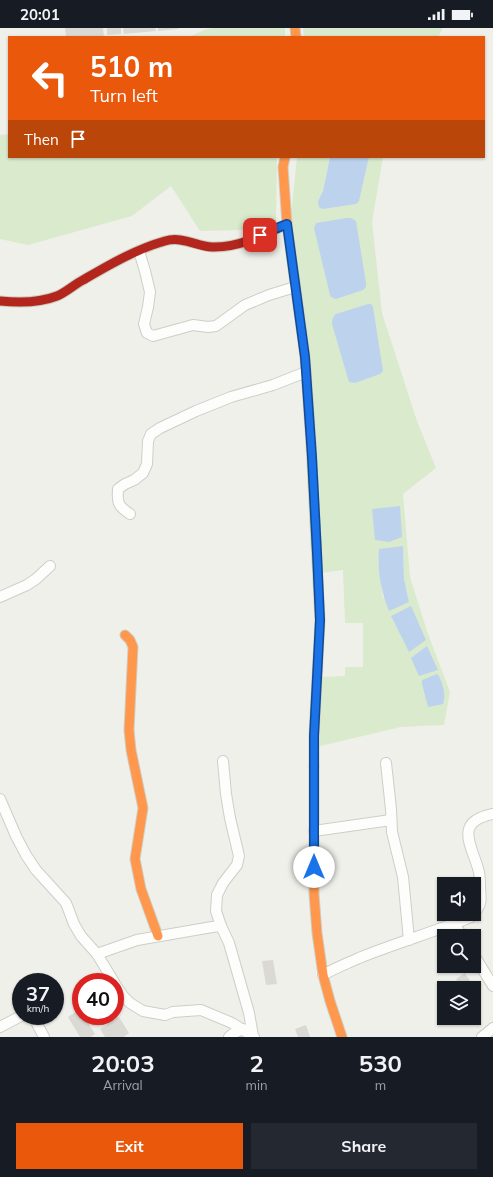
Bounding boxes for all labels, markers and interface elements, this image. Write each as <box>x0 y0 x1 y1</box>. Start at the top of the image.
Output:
text: 20:01 <box>20 5 60 24</box>
text: 510 m <box>90 49 173 84</box>
icon: left <box>24 52 76 104</box>
text: Turn left <box>90 84 158 107</box>
icon: arrive <box>67 128 89 150</box>
text: Then <box>24 130 59 149</box>
pin <box>243 218 277 252</box>
icon: arrive <box>249 224 271 246</box>
position arrow <box>293 846 335 888</box>
map controls <box>437 877 481 1025</box>
button: sound <box>437 877 481 921</box>
button: search <box>437 929 481 973</box>
speed limit sign: 40 <box>72 973 124 1025</box>
text: 37 <box>26 981 50 1006</box>
button: layers <box>437 981 481 1025</box>
text: km/h <box>27 1002 49 1015</box>
text: 20:03 <box>91 1048 155 1078</box>
text: 2 <box>249 1048 264 1078</box>
text: 530 <box>359 1048 402 1078</box>
text: Arrival <box>103 1077 143 1093</box>
text: min <box>246 1077 268 1093</box>
text: m <box>375 1077 386 1093</box>
button: Exit <box>16 1123 243 1169</box>
button: Share <box>251 1123 477 1169</box>

